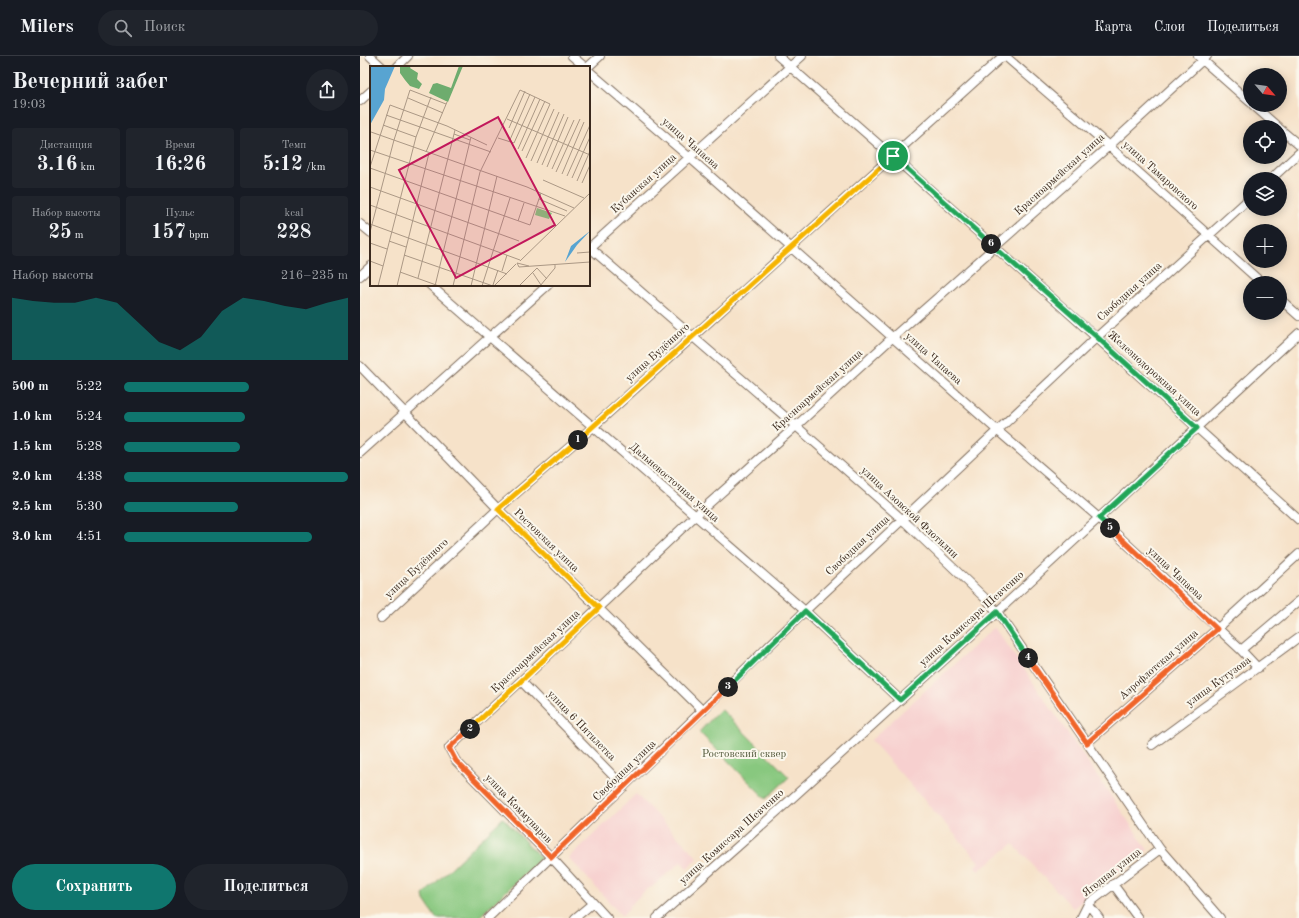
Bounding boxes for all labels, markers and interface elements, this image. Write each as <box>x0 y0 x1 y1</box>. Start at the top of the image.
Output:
search box <box>98 10 378 46</box>
icon: search <box>112 17 134 39</box>
text: Milers <box>20 18 74 37</box>
text: Поиск <box>144 20 185 35</box>
text: Карта <box>1094 20 1132 34</box>
text: Слои <box>1154 20 1185 34</box>
text: Поделиться <box>1207 20 1279 34</box>
inset map <box>370 66 590 286</box>
north arrow <box>1243 68 1287 112</box>
map controls <box>1243 68 1287 320</box>
button: share <box>306 69 348 111</box>
text: Вечерний забег <box>12 71 168 93</box>
text: 19:03 <box>12 98 46 111</box>
street label: улица Чапаева <box>659 116 721 172</box>
button: locate <box>1243 120 1287 164</box>
street label: Красноармейская улица <box>1013 132 1107 218</box>
pin <box>876 139 910 173</box>
street label: улица Тамаровского <box>1120 139 1200 213</box>
text: Дистанция <box>39 140 93 151</box>
text: Время <box>165 140 195 151</box>
text: Темп <box>282 140 306 151</box>
icon: arrive <box>882 145 904 167</box>
street label: Кубанская улица <box>609 152 679 216</box>
text: 3.16 <box>37 155 77 175</box>
text: 16:26 <box>154 155 206 175</box>
text: 5:12 <box>263 155 303 175</box>
text: km <box>77 162 95 173</box>
text: /km <box>303 162 325 173</box>
button: layers <box>1243 172 1287 216</box>
text: Набор высоты <box>31 208 101 219</box>
text: Пульс <box>165 208 195 219</box>
text: kcal <box>285 208 303 219</box>
text: 25 <box>48 223 72 243</box>
text: 157 <box>151 223 186 243</box>
text: 228 <box>277 223 311 243</box>
button: + <box>1243 224 1287 268</box>
text: m <box>72 230 84 241</box>
text: bpm <box>186 230 209 241</box>
pin: 6 <box>981 234 1001 254</box>
text: 6 <box>988 238 994 249</box>
street label: Свободная улица <box>1096 260 1165 324</box>
text: Набор высоты <box>12 269 94 282</box>
text: 216–235 m <box>281 269 348 282</box>
button: − <box>1243 276 1287 320</box>
street label: улица Будённого <box>624 321 692 385</box>
street label: Железнодорожная улица <box>1105 329 1203 419</box>
street label: улица Чапаева <box>903 331 964 388</box>
street label: Красноармейская улица <box>771 348 865 434</box>
text: 500 m <box>12 380 49 393</box>
text: 5:22 <box>76 380 102 393</box>
text: 1.0 km <box>12 410 52 423</box>
text: 5:24 <box>76 410 102 423</box>
pin: 1 <box>568 430 588 450</box>
text: 1 <box>575 434 581 445</box>
text: 1.5 km <box>12 440 52 453</box>
text: 5:28 <box>76 440 102 453</box>
street label: Дальневосточная улица <box>627 441 721 525</box>
street label: улица Азовской Флотилии <box>858 465 960 561</box>
text: 2.0 km <box>12 470 52 483</box>
text: 4:38 <box>76 470 102 483</box>
text: 2.5 km <box>12 500 52 513</box>
text: 5:30 <box>76 500 102 513</box>
street label: Ростовская улица <box>511 507 581 575</box>
street label: Свободная улица <box>824 513 892 578</box>
pin: 5 <box>1100 518 1120 538</box>
text: 5 <box>1107 522 1113 533</box>
text: 3.0 km <box>12 530 52 543</box>
text: 4:51 <box>76 530 102 543</box>
street label: улица Будённого <box>383 537 451 601</box>
street label: улица Чапаева <box>1145 545 1205 603</box>
street label: улица Комиссара Шевченко <box>918 569 1026 669</box>
street label: Красноармейская улица <box>490 608 583 696</box>
street label: Аэрофлотская улица <box>1117 627 1201 702</box>
pin: 4 <box>1018 648 1038 668</box>
text: 4 <box>1025 652 1031 663</box>
street label: улица Кутузова <box>1185 655 1254 709</box>
pin: 3 <box>718 677 738 697</box>
text: 3 <box>725 681 731 692</box>
street label: улица 6 Пятилетка <box>545 689 618 764</box>
pin: 2 <box>460 719 480 739</box>
text: 2 <box>467 723 473 734</box>
street label: Свободная улица <box>592 738 659 804</box>
park label: Ростовский сквер <box>702 749 787 760</box>
street label: улица Коммунаров <box>482 772 554 846</box>
street label: улица Комиссара Шевченко <box>678 787 786 887</box>
street label: Ягодная улица <box>1080 846 1144 899</box>
button: Сохранить <box>12 864 176 910</box>
button: Поделиться <box>184 864 348 910</box>

